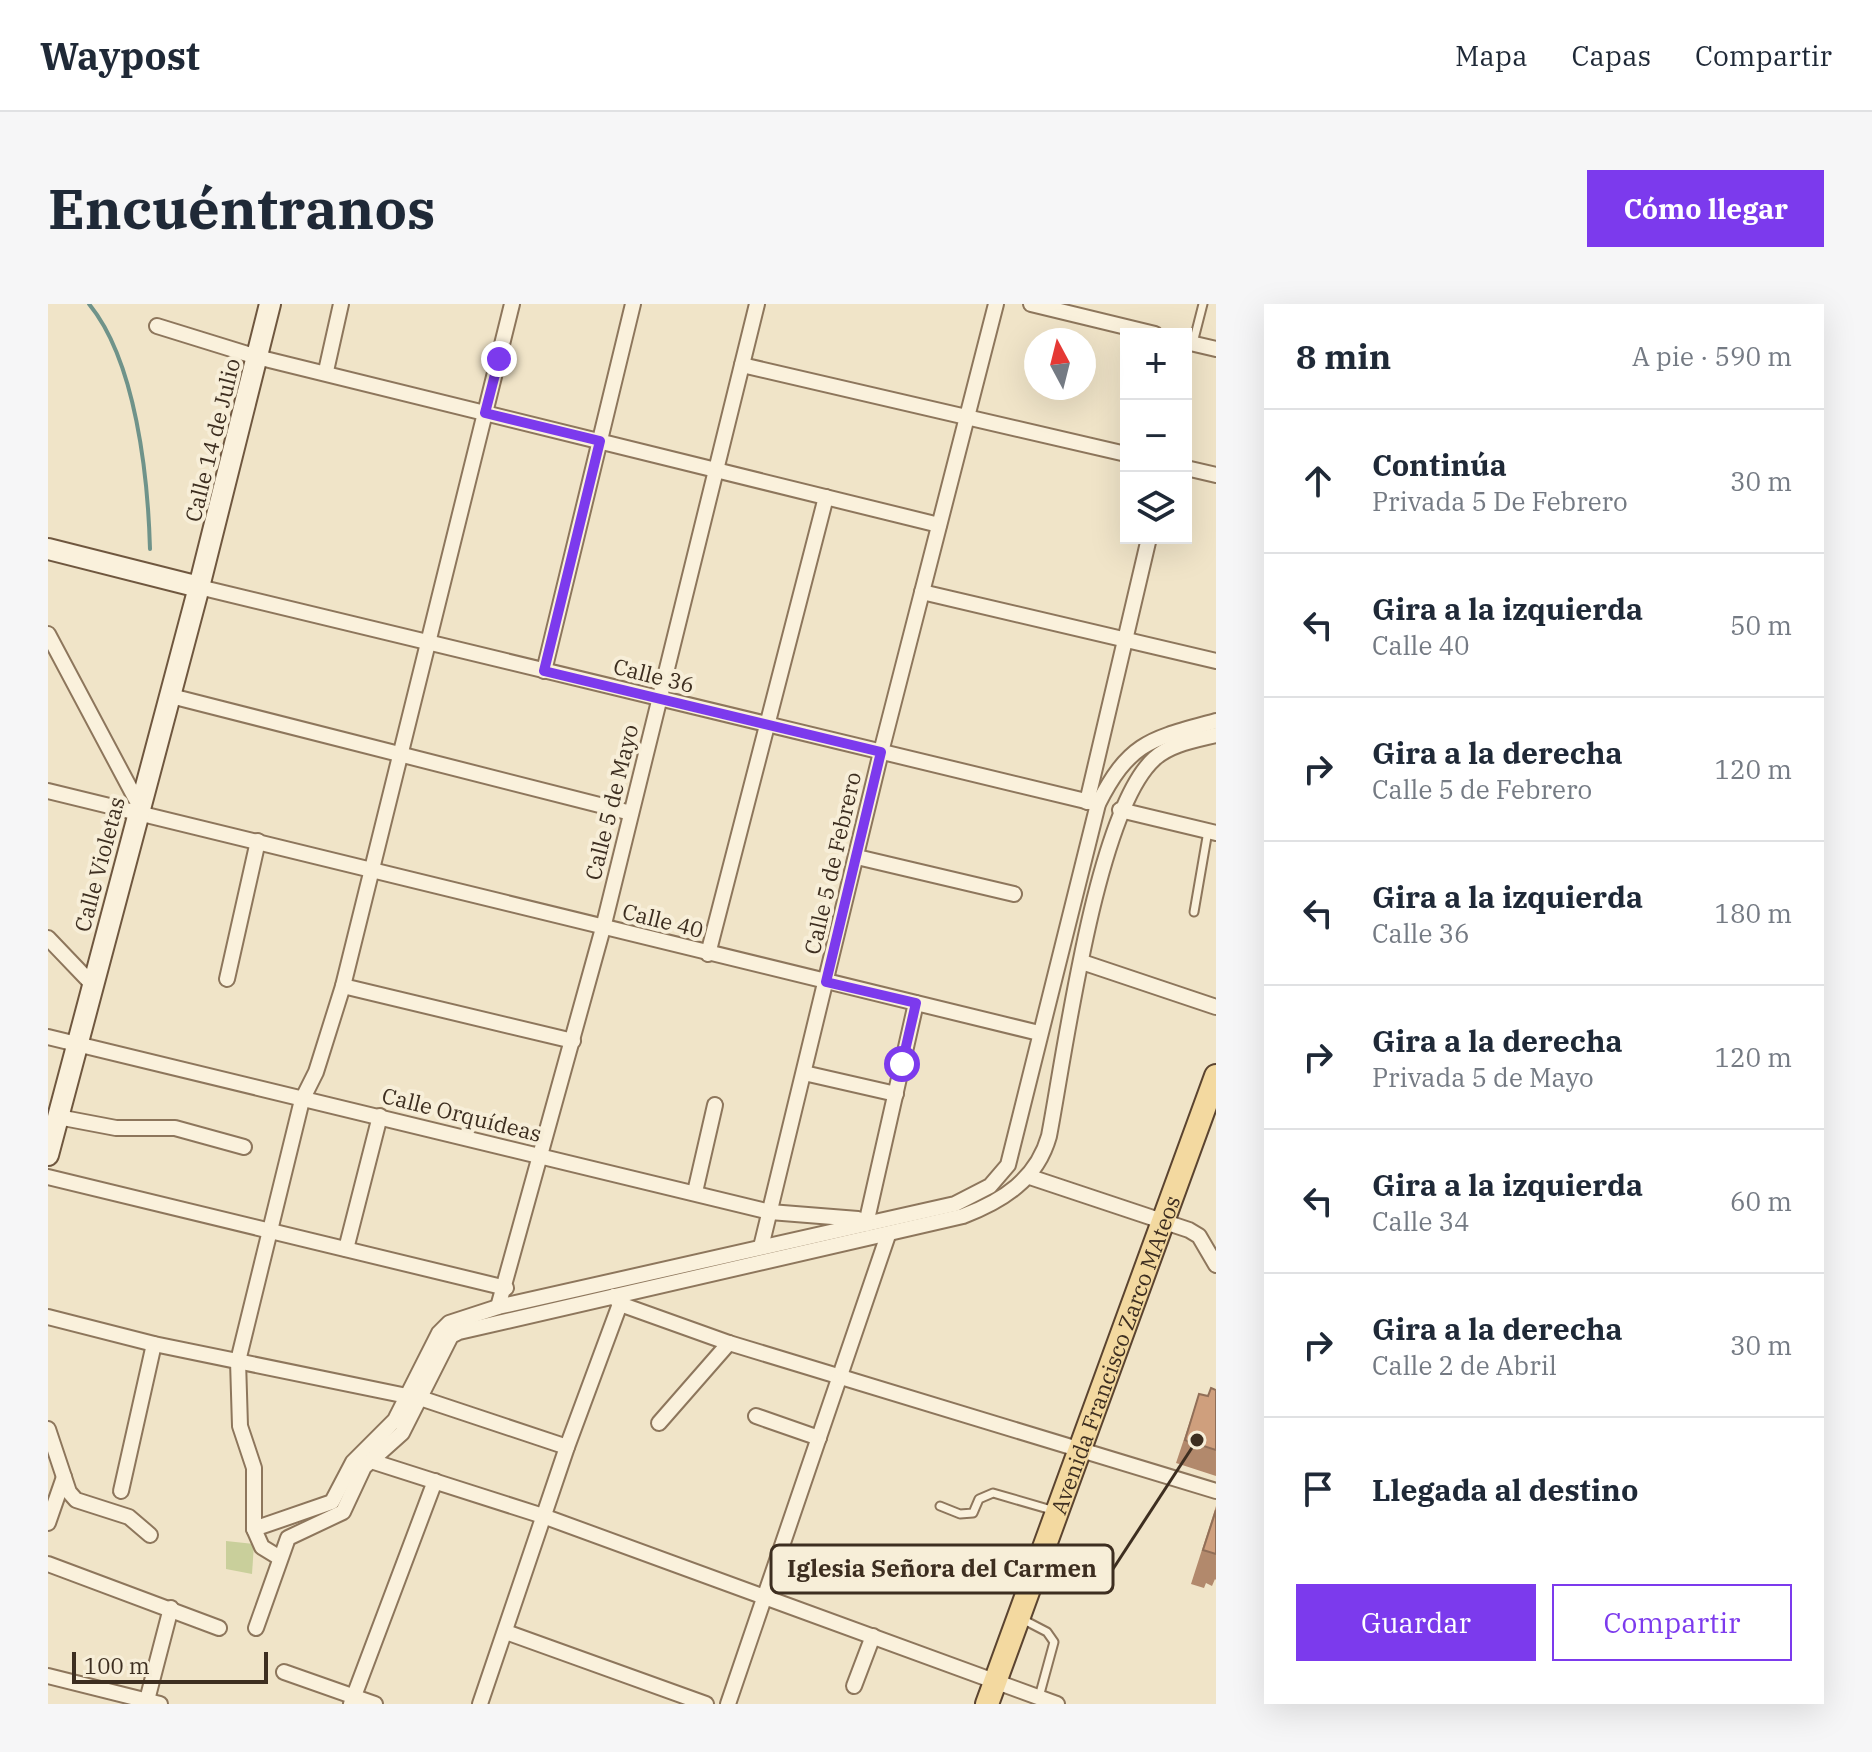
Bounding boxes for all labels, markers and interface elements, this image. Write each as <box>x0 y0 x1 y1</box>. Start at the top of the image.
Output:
text: Waypost <box>40 31 200 80</box>
text: Mapa <box>1455 37 1528 74</box>
text: Capas <box>1572 37 1651 74</box>
text: Compartir <box>1695 37 1832 74</box>
button: Cómo llegar <box>1587 170 1824 247</box>
text: Encuéntranos <box>48 172 435 244</box>
north arrow <box>1024 328 1096 400</box>
map controls <box>1120 328 1192 544</box>
button: + <box>1120 328 1192 400</box>
text: 8 min <box>1296 334 1391 378</box>
text: A pie · 590 m <box>1632 339 1792 373</box>
route end <box>481 341 517 377</box>
street label: Calle 14 de Julio <box>178 355 246 525</box>
button: − <box>1120 400 1192 472</box>
text: Continúa <box>1372 445 1507 484</box>
icon: ahead <box>1296 459 1340 503</box>
text: 30 m <box>1730 464 1792 498</box>
button: layers <box>1120 472 1192 544</box>
text: Privada 5 De Febrero <box>1372 484 1628 518</box>
text: Gira a la izquierda <box>1372 589 1643 628</box>
icon: left <box>1296 603 1340 647</box>
text: 50 m <box>1730 608 1792 642</box>
text: Calle 40 <box>1372 628 1470 662</box>
street label: Calle 36 <box>610 651 698 699</box>
street label: Calle 5 de Mayo <box>578 721 644 883</box>
text: Gira a la derecha <box>1372 733 1623 772</box>
icon: right <box>1296 747 1340 791</box>
text: 120 m <box>1714 752 1792 786</box>
street label: Calle 5 de Febrero <box>797 769 867 957</box>
text: Calle 5 de Febrero <box>1372 772 1592 806</box>
street label: Calle Violetas <box>67 793 131 935</box>
text: Gira a la izquierda <box>1372 877 1643 916</box>
icon: left <box>1296 891 1340 935</box>
street label: Calle 40 <box>619 896 707 944</box>
text: 180 m <box>1714 896 1792 930</box>
text: Calle 36 <box>1372 916 1470 950</box>
text: Gira a la derecha <box>1372 1021 1623 1060</box>
icon: right <box>1296 1035 1340 1079</box>
text: 120 m <box>1714 1040 1792 1074</box>
route start <box>884 1046 920 1082</box>
text: Privada 5 de Mayo <box>1372 1060 1594 1094</box>
street label: Calle Orquídeas <box>379 1080 545 1148</box>
text: Gira a la izquierda <box>1372 1165 1643 1204</box>
icon: left <box>1296 1179 1340 1223</box>
text: 60 m <box>1730 1184 1792 1218</box>
street label: Avenida Francisco Zarco MAteos <box>1043 1191 1186 1518</box>
text: Calle 34 <box>1372 1204 1470 1238</box>
text: Gira a la derecha <box>1372 1309 1623 1348</box>
icon: right <box>1296 1323 1340 1367</box>
text: 30 m <box>1730 1328 1792 1362</box>
text: Calle 2 de Abril <box>1372 1348 1557 1382</box>
icon: arrive <box>1296 1467 1340 1511</box>
text: Llegada al destino <box>1372 1470 1638 1509</box>
callout: Iglesia Señora del Carmen <box>771 1545 1113 1593</box>
text: Iglesia Señora del Carmen <box>787 1552 1097 1584</box>
button: Guardar <box>1296 1584 1536 1661</box>
button: Compartir <box>1552 1584 1792 1661</box>
scale bar <box>72 1648 268 1684</box>
text: 100 m <box>84 1651 150 1680</box>

